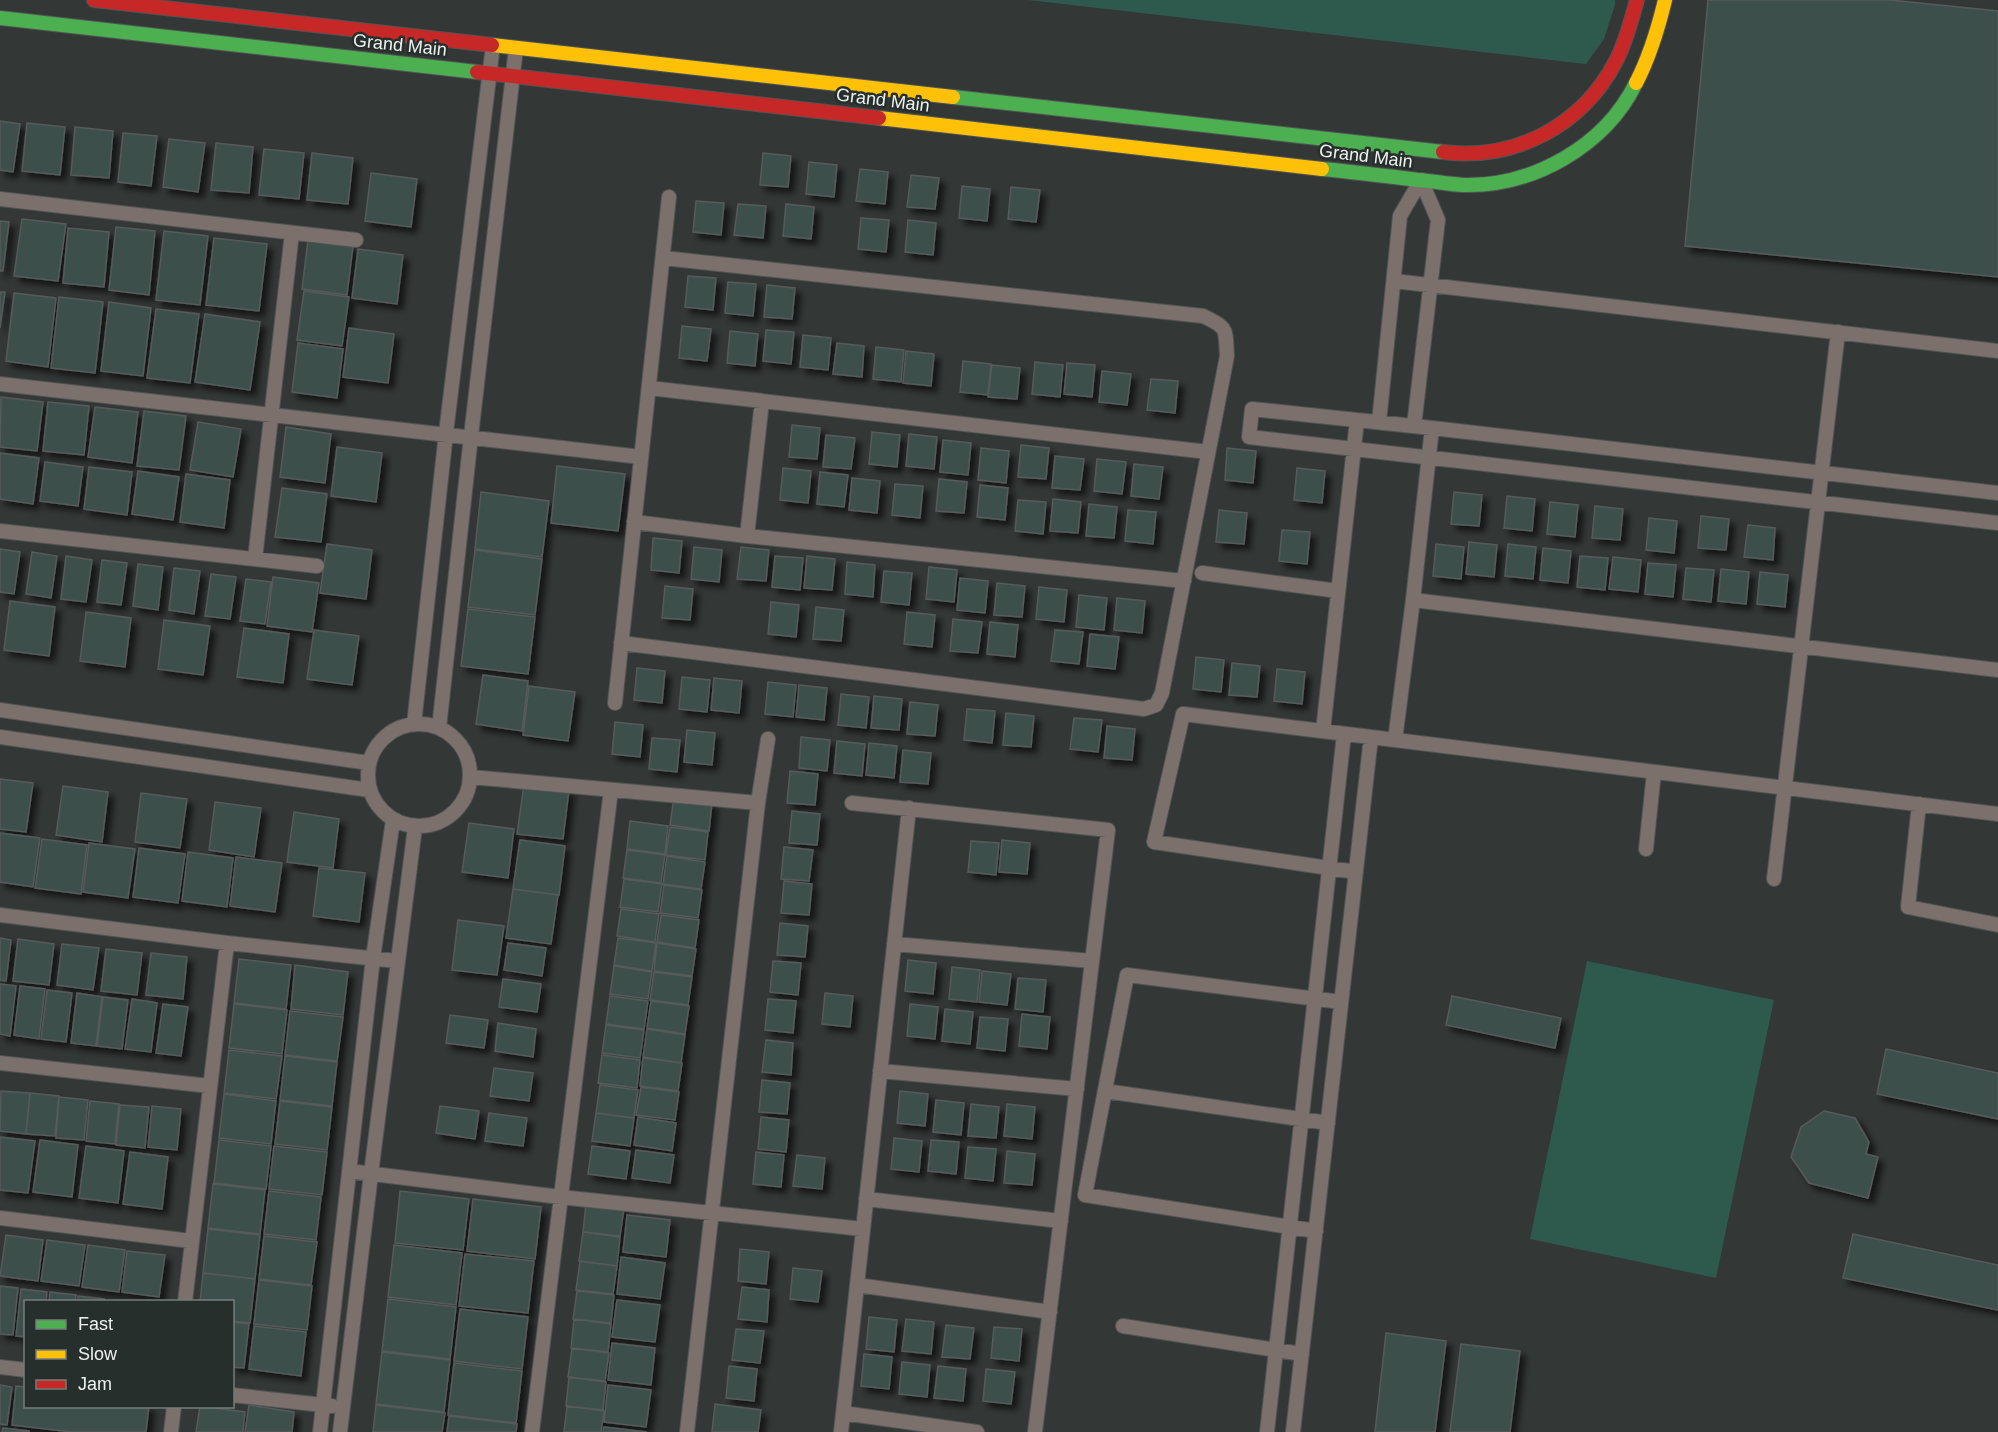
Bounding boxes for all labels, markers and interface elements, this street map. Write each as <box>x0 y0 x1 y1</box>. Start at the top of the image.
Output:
street label: Grand Main <box>352 30 448 60</box>
street label: Grand Main <box>835 84 931 116</box>
street label: Grand Main <box>1318 140 1414 172</box>
legend <box>24 1300 234 1408</box>
text: Fast <box>78 1314 113 1334</box>
text: Slow <box>78 1344 118 1364</box>
text: Jam <box>78 1374 112 1394</box>

